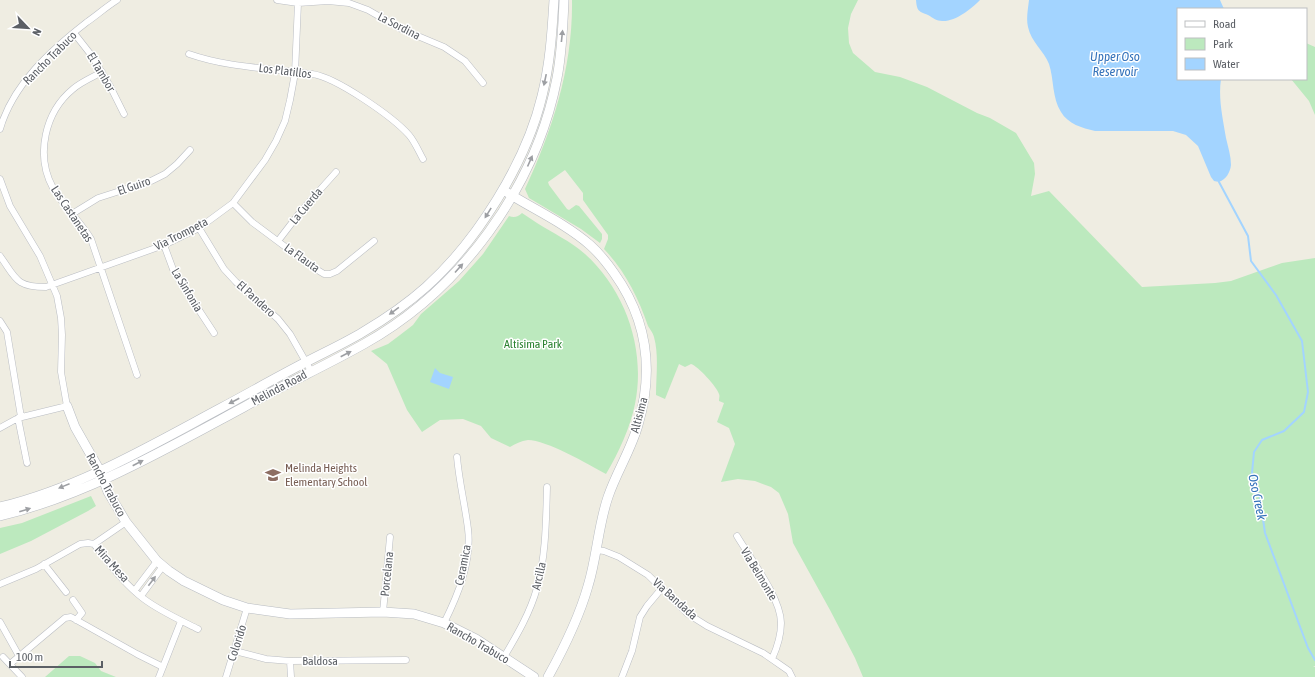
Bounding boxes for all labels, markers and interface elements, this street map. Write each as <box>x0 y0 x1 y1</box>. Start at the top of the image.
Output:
north arrow <box>8 8 48 48</box>
legend <box>1177 8 1307 80</box>
street label: La Sordina <box>375 9 423 43</box>
text: Road <box>1213 17 1236 31</box>
text: N <box>30 27 44 38</box>
street label: Rancho Trabuco <box>20 28 80 88</box>
one-way arrow <box>559 30 566 42</box>
text: Park <box>1213 37 1234 51</box>
water label: Upper Oso Reservoir <box>1090 49 1140 79</box>
street label: El Tambor <box>84 50 118 95</box>
text: Water <box>1213 57 1240 71</box>
street label: Los Platillos <box>258 61 312 81</box>
one-way arrow <box>542 74 548 87</box>
one-way arrow <box>526 155 533 167</box>
street label: El Guiro <box>116 174 153 198</box>
street label: Las Castanetas <box>48 183 96 245</box>
street label: La Cuerda <box>287 185 325 227</box>
one-way arrow <box>484 208 492 218</box>
street label: Via Trompeta <box>152 215 210 253</box>
street label: La Flauta <box>282 240 322 276</box>
one-way arrow <box>455 262 464 273</box>
street label: La Sinfonia <box>168 266 206 314</box>
street label: El Pandero <box>234 278 279 320</box>
one-way arrow <box>389 307 399 315</box>
park label: Altisima Park <box>504 337 563 351</box>
one-way arrow <box>340 350 351 357</box>
street label: Melinda Road <box>249 367 309 409</box>
street label: Altisima <box>628 396 650 434</box>
one-way arrow <box>228 397 240 404</box>
street label: Rancho Trabuco <box>83 451 129 519</box>
one-way arrow <box>132 459 143 466</box>
place label: Melinda Heights Elementary School <box>285 461 368 489</box>
school or university icon: Melinda Heights Elementary School <box>264 466 282 484</box>
water label: Oso Creek <box>1245 473 1270 522</box>
one-way arrow <box>57 484 69 490</box>
one-way arrow <box>20 507 32 513</box>
street label: Mira Mesa <box>92 543 132 585</box>
street label: Ceramica <box>452 543 474 587</box>
street label: Via Belmonte <box>738 545 780 603</box>
street label: Porcelana <box>378 551 396 597</box>
street label: Arcilla <box>529 561 549 591</box>
street label: Via Bandada <box>650 575 700 623</box>
one-way arrow <box>148 576 156 586</box>
street label: Rancho Trabuco <box>444 619 512 667</box>
street label: Colorido <box>225 623 250 663</box>
scale bar <box>10 643 102 669</box>
text: 100 m <box>16 650 43 664</box>
street label: Baldosa <box>302 654 338 668</box>

